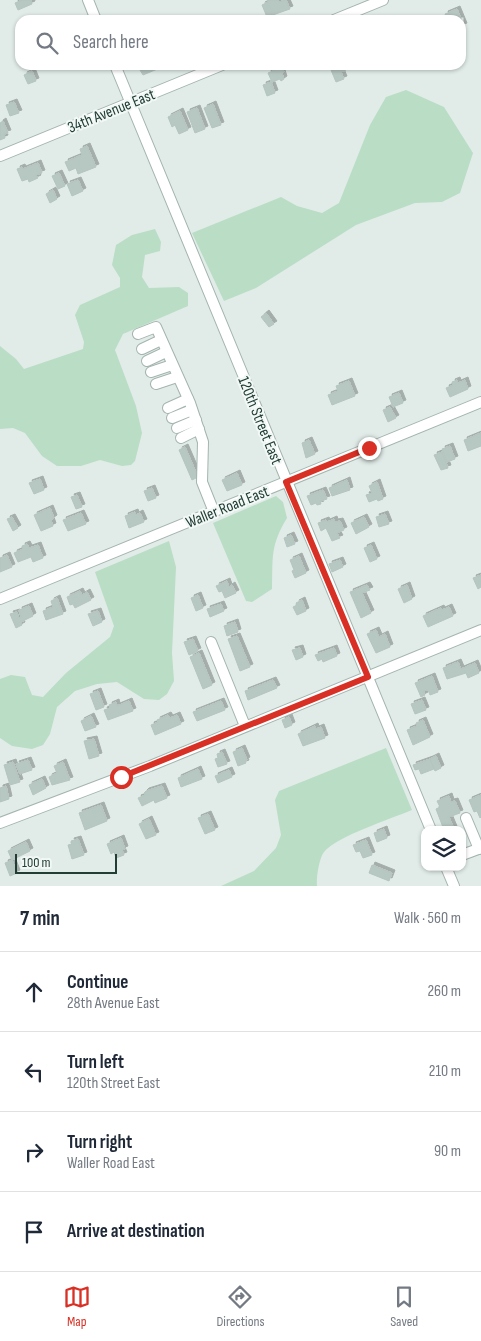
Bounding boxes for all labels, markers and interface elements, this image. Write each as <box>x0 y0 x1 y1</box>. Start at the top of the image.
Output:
search box <box>15 15 466 70</box>
icon: search <box>33 29 61 57</box>
text: Search here <box>73 31 149 54</box>
street label: 34th Avenue East <box>65 85 158 138</box>
street label: 120th Street East <box>233 374 286 467</box>
route end <box>358 437 381 460</box>
street label: Waller Road East <box>183 482 272 533</box>
route start <box>110 766 133 789</box>
map controls <box>421 826 466 871</box>
button: layers <box>421 826 466 871</box>
scale bar <box>15 851 118 874</box>
text: 100 m <box>22 854 51 871</box>
text: 7 min <box>20 906 60 931</box>
text: Walk · 560 m <box>394 909 461 928</box>
text: Continue <box>67 971 128 994</box>
icon: ahead <box>20 978 48 1006</box>
text: 260 m <box>427 982 461 1001</box>
text: 28th Avenue East <box>67 994 160 1013</box>
text: Turn left <box>67 1051 124 1074</box>
icon: left <box>20 1058 48 1086</box>
text: 210 m <box>429 1062 461 1081</box>
text: 120th Street East <box>67 1074 160 1093</box>
text: Turn right <box>67 1131 132 1154</box>
icon: right <box>20 1138 48 1166</box>
text: 90 m <box>434 1142 461 1161</box>
text: Waller Road East <box>67 1154 155 1173</box>
icon: arrive <box>20 1218 48 1246</box>
text: Arrive at destination <box>67 1220 205 1243</box>
tab: Map <box>63 1283 91 1330</box>
tab: Directions <box>216 1283 265 1330</box>
tab: Saved <box>390 1283 418 1330</box>

